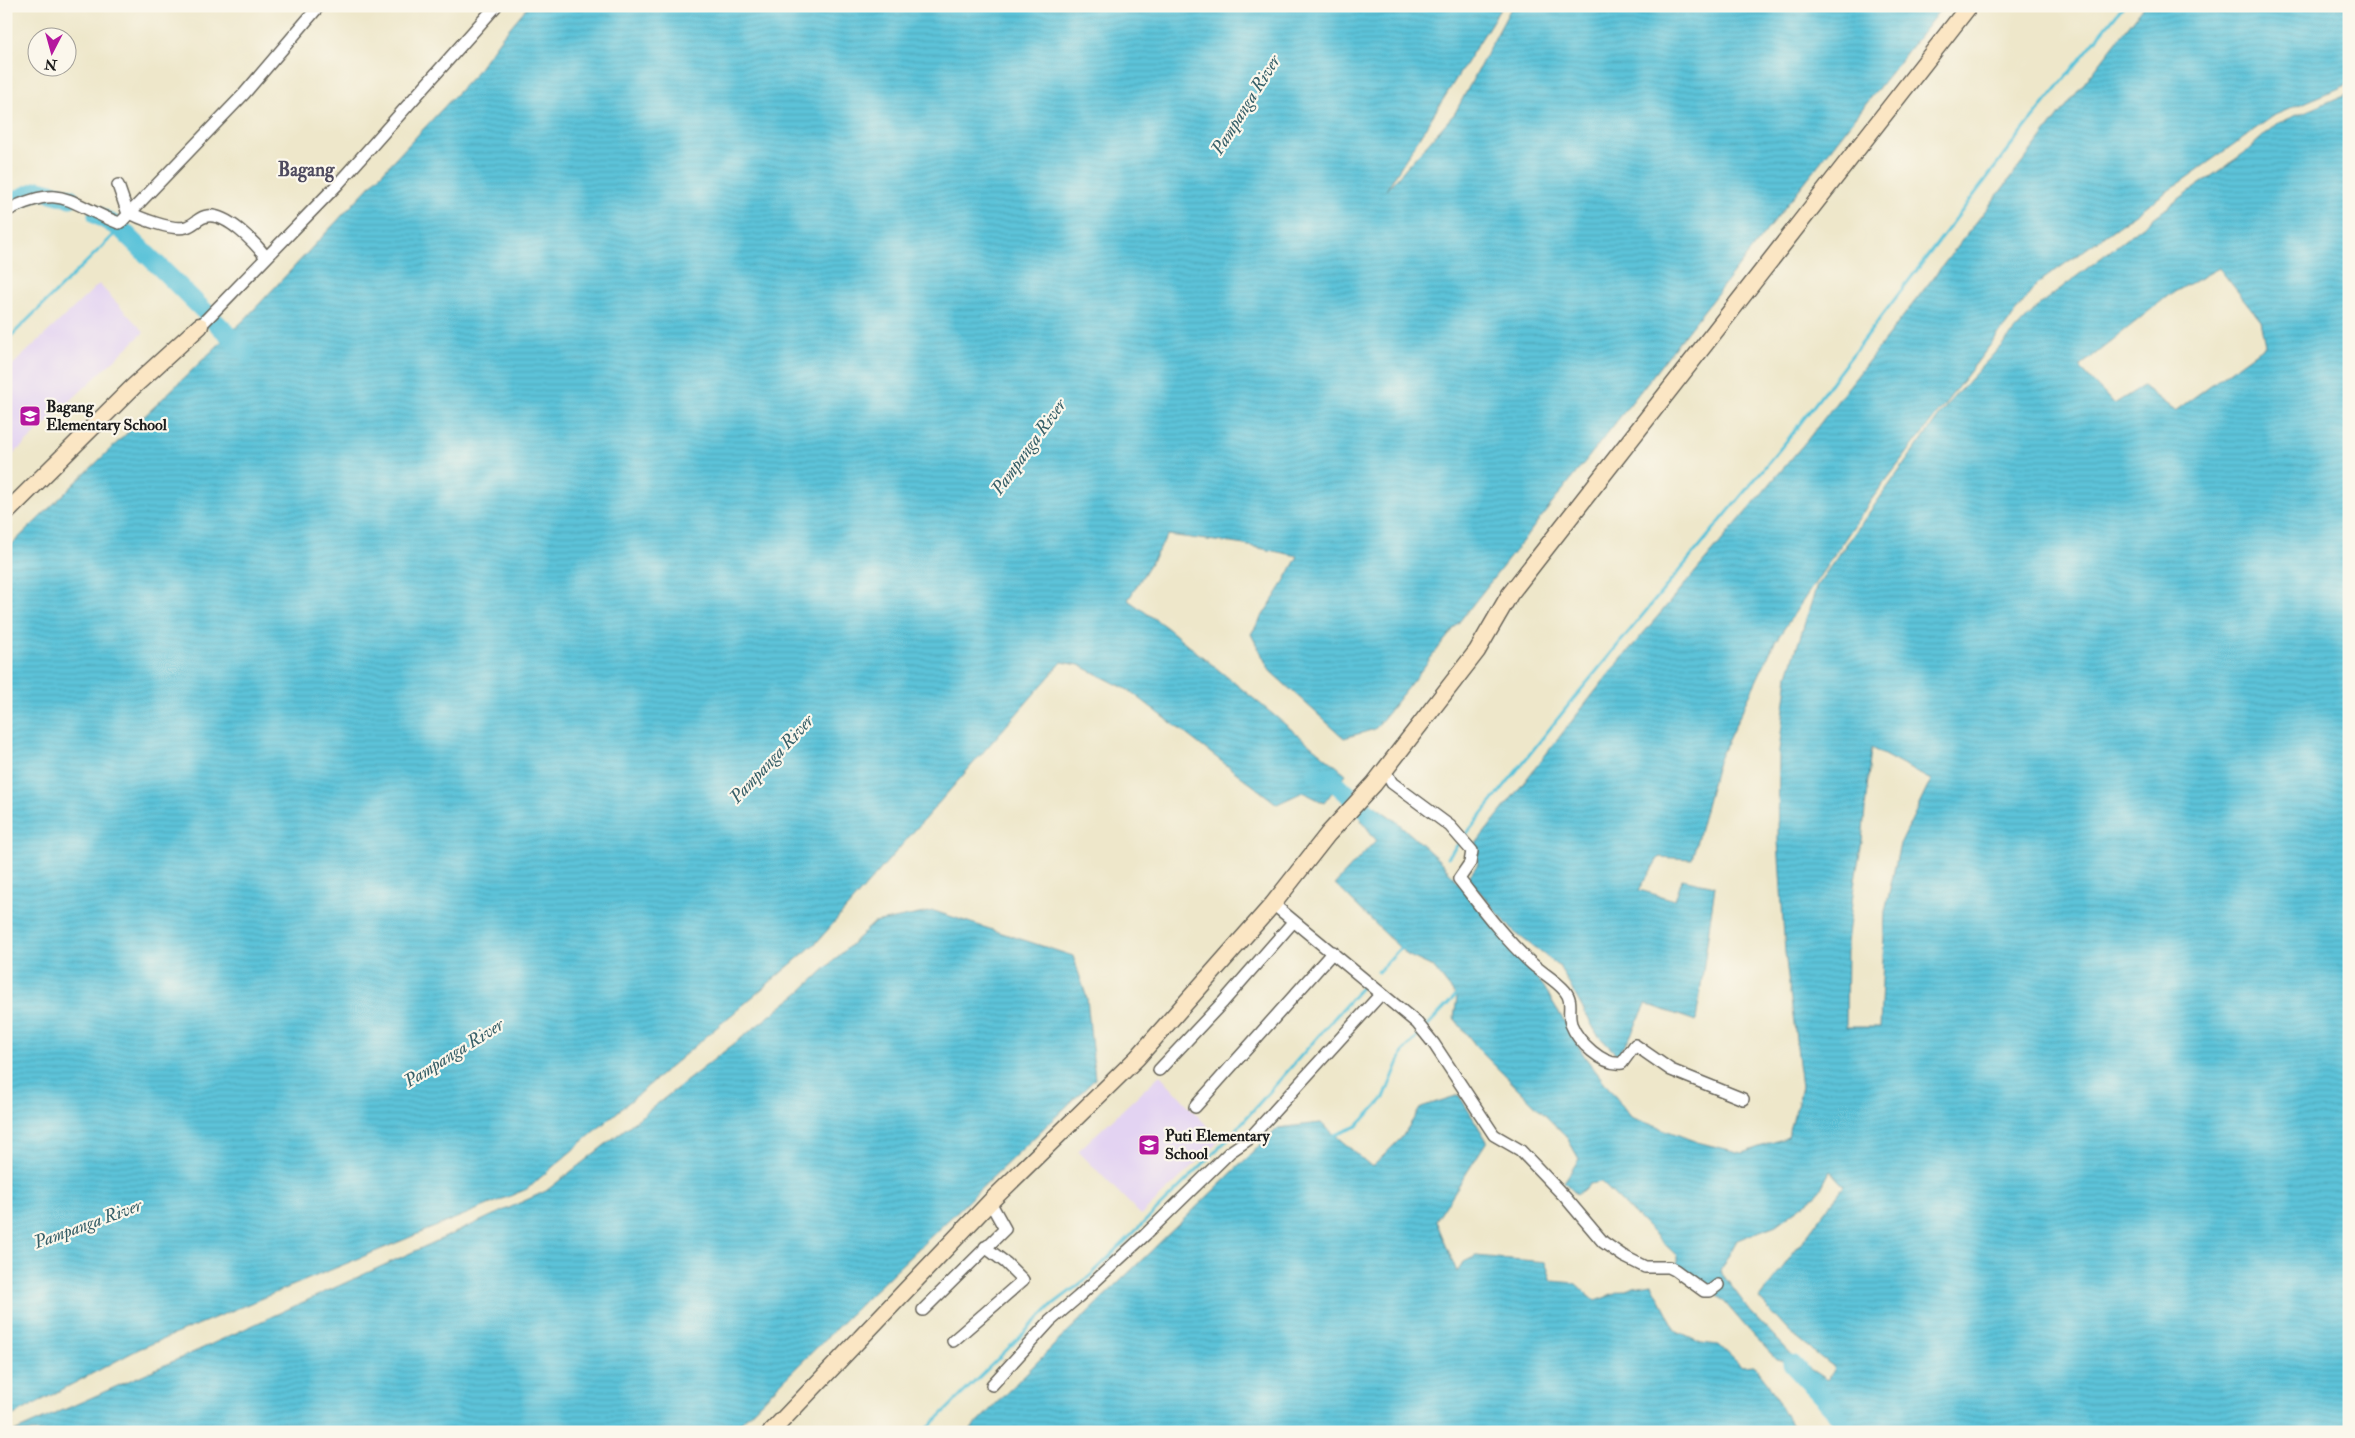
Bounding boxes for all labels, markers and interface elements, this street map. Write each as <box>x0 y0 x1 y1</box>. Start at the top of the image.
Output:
north arrow <box>28 28 78 78</box>
water label: Pampanga River <box>1206 50 1286 160</box>
text: N <box>43 55 59 74</box>
district label: Bagang <box>278 158 335 183</box>
water label: Pampanga River <box>986 393 1072 500</box>
place label: Bagang Elementary School <box>46 397 168 436</box>
school or university icon: Bagang Elementary School <box>18 404 42 428</box>
water label: Pampanga River <box>724 709 820 809</box>
water label: Pampanga River <box>399 1013 509 1093</box>
place label: Puti Elementary School <box>1165 1126 1271 1164</box>
school or university icon: Puti Elementary School <box>1137 1133 1161 1157</box>
water label: Pampanga River <box>30 1193 146 1255</box>

